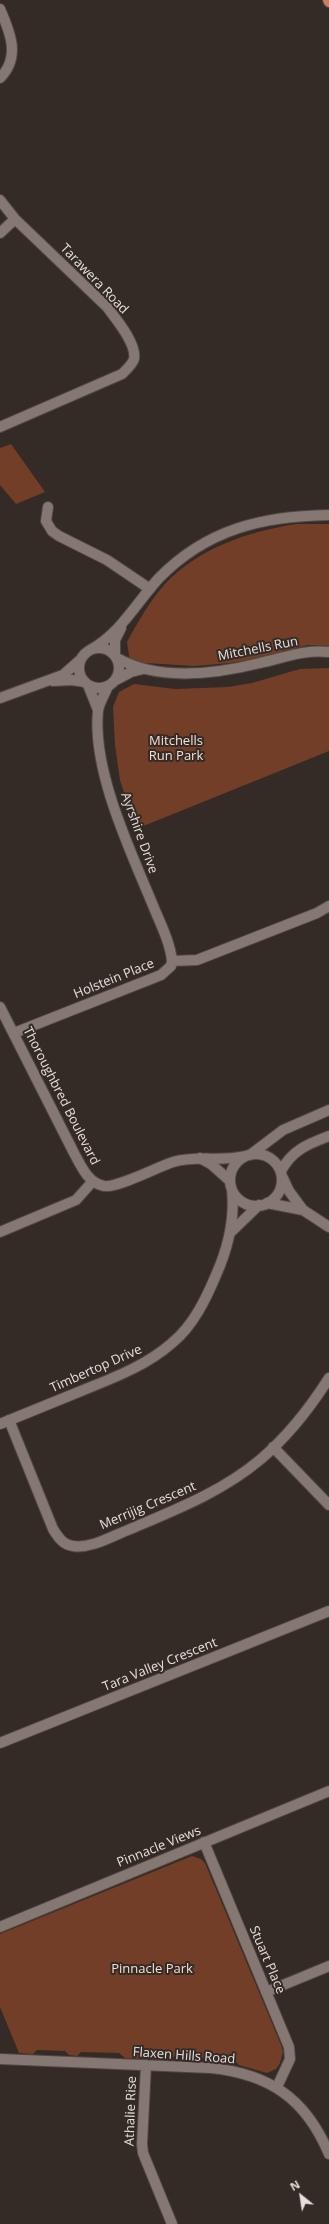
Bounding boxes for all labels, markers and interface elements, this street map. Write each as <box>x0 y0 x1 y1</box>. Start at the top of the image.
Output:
street label: Tarawera Road <box>57 241 131 317</box>
street label: Mitchells Run <box>217 634 299 664</box>
park label: Mitchells Run Park <box>149 733 203 764</box>
street label: Ayrshire Drive <box>117 790 161 876</box>
street label: Holstein Place <box>72 956 156 1002</box>
street label: Thoroughbred Boulevard <box>19 1024 103 1168</box>
street label: Timbertop Drive <box>48 1342 144 1396</box>
street label: Merrijig Crescent <box>98 1479 198 1533</box>
street label: Tara Valley Crescent <box>100 1635 220 1695</box>
street label: Pinnacle Views <box>115 1823 203 1871</box>
street label: Stuart Place <box>246 1924 288 1996</box>
park label: Pinnacle Park <box>111 1961 193 1977</box>
street label: Flaxen Hills Road <box>132 2045 236 2067</box>
street label: Athalie Rise <box>122 2076 140 2146</box>
north arrow <box>281 2176 321 2216</box>
text: N <box>287 2176 302 2194</box>

